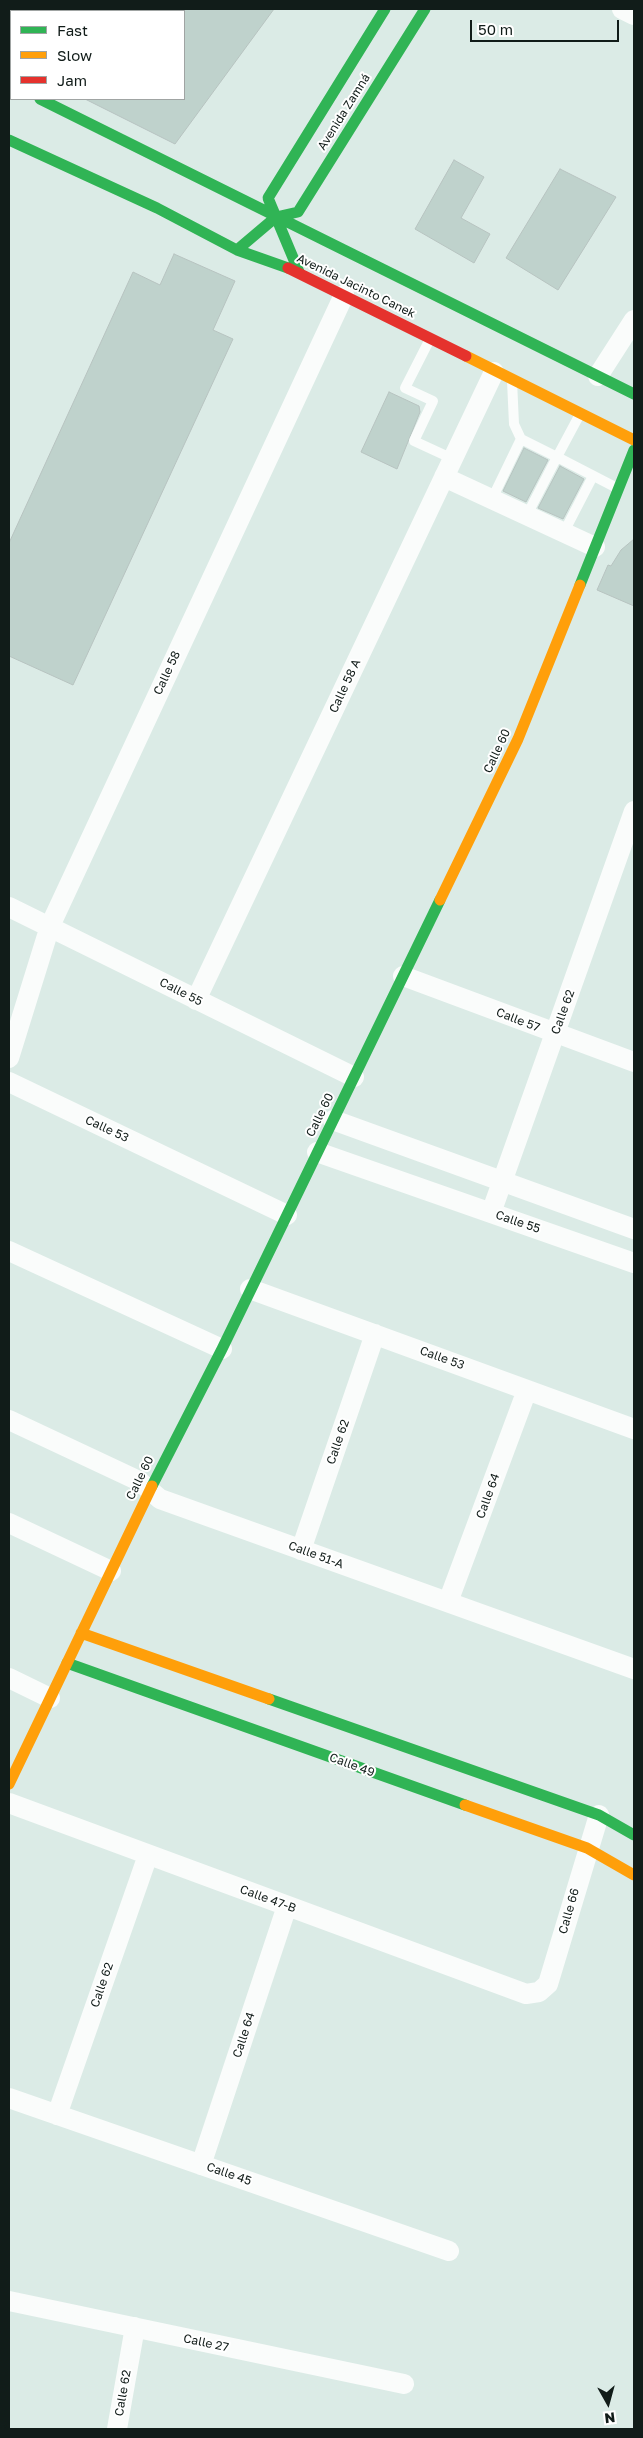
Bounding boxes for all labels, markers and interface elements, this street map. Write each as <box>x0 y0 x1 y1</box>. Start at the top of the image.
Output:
legend <box>10 10 185 100</box>
scale bar <box>473 10 622 42</box>
text: 50 m <box>478 20 513 38</box>
text: Fast <box>57 21 88 39</box>
text: Slow <box>57 46 92 64</box>
text: Jam <box>57 71 87 89</box>
street label: Avenida Zamná <box>315 71 373 153</box>
street label: Avenida Jacinto Canek <box>294 251 418 321</box>
street label: Calle 58 <box>151 649 183 697</box>
street label: Calle 58 A <box>326 657 364 715</box>
street label: Calle 60 <box>481 727 513 775</box>
street label: Calle 55 <box>157 975 205 1009</box>
street label: Calle 62 <box>548 988 578 1036</box>
street label: Calle 57 <box>494 1005 542 1035</box>
street label: Calle 60 <box>303 1091 337 1139</box>
street label: Calle 53 <box>83 1113 131 1145</box>
street label: Calle 55 <box>494 1208 542 1236</box>
street label: Calle 53 <box>418 1343 466 1373</box>
street label: Calle 62 <box>324 1418 352 1466</box>
street label: Calle 60 <box>123 1454 157 1502</box>
street label: Calle 64 <box>473 1471 503 1521</box>
street label: Calle 51-A <box>286 1538 346 1572</box>
street label: Calle 49 <box>327 1750 377 1780</box>
street label: Calle 47-B <box>238 1882 298 1916</box>
street label: Calle 66 <box>556 1886 582 1936</box>
street label: Calle 62 <box>88 1961 116 2009</box>
street label: Calle 64 <box>230 2010 258 2060</box>
street label: Calle 45 <box>205 2160 253 2188</box>
street label: Calle 27 <box>182 2331 230 2355</box>
street label: Calle 62 <box>112 2369 134 2417</box>
north arrow <box>583 2378 633 2428</box>
text: N <box>604 2409 616 2427</box>

